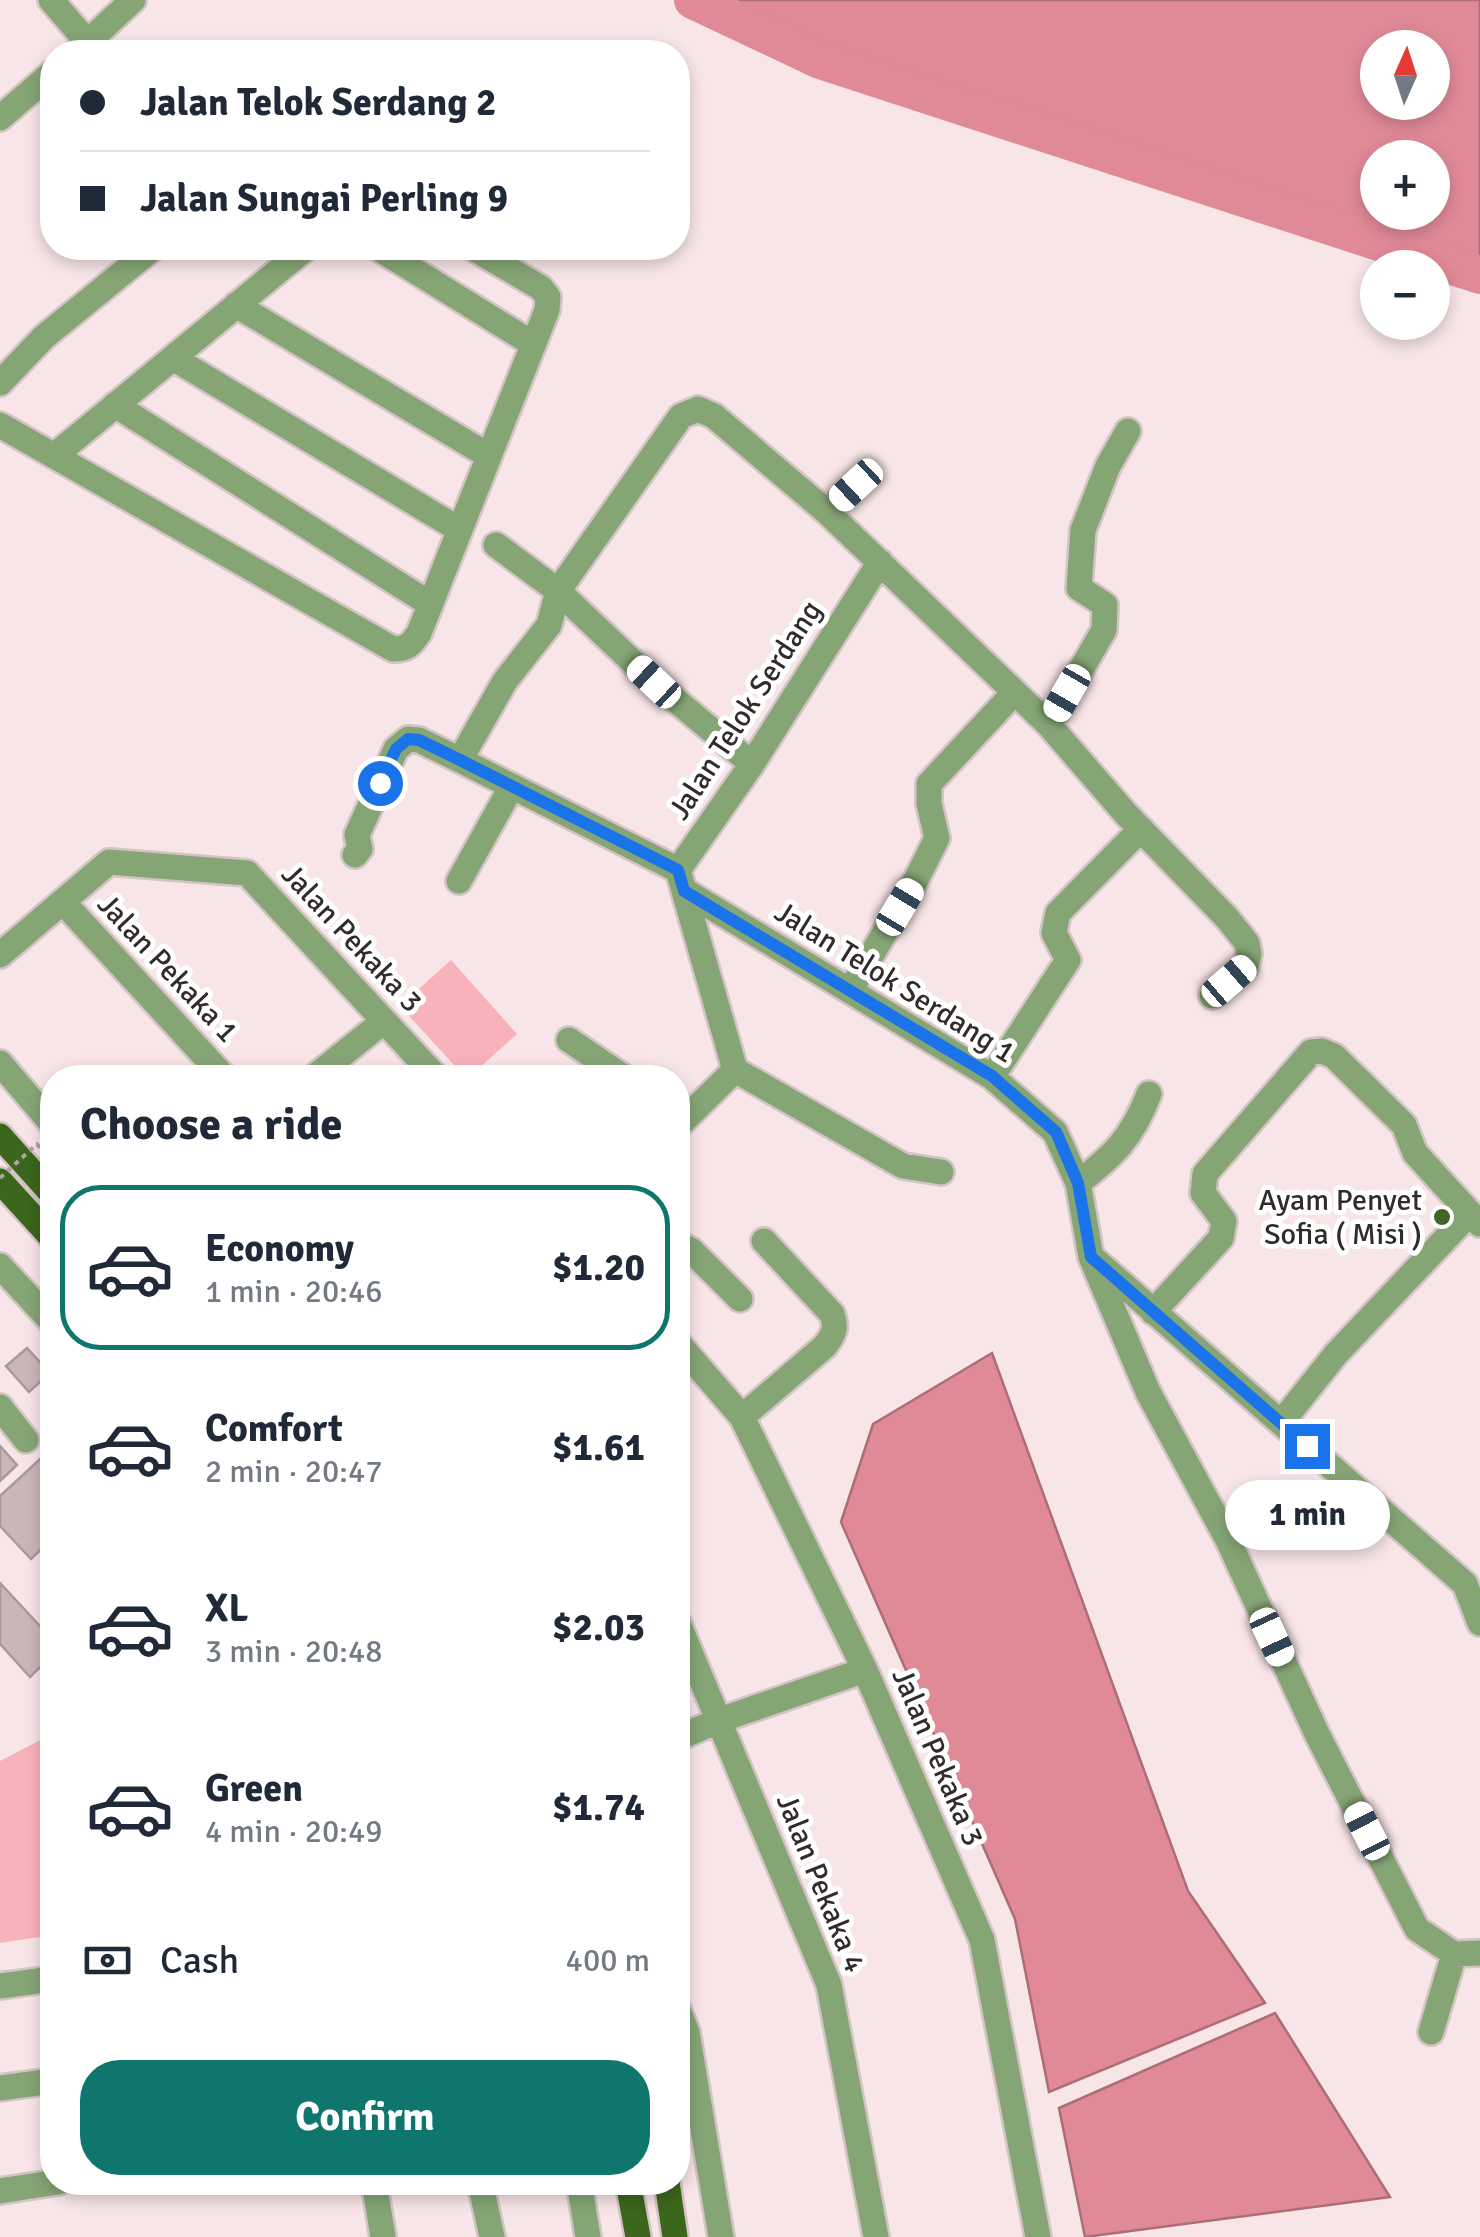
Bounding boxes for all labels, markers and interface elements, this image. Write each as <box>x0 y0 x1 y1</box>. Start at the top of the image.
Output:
north arrow <box>1360 30 1450 120</box>
map controls <box>1360 30 1450 340</box>
text: Jalan Telok Serdang 2 <box>140 79 496 126</box>
button: + <box>1360 140 1450 230</box>
text: Jalan Sungai Perling 9 <box>140 175 508 222</box>
button: − <box>1360 250 1450 340</box>
car <box>824 454 888 516</box>
street label: Jalan Telok Serdang <box>661 594 830 827</box>
car <box>622 651 686 713</box>
car <box>1039 660 1095 726</box>
route start <box>358 761 403 806</box>
street label: Jalan Pekaka 3 <box>274 856 430 1020</box>
car <box>872 874 928 940</box>
street label: Jalan Pekaka 1 <box>90 886 246 1050</box>
street label: Jalan Telok Serdang 1 <box>768 893 1022 1071</box>
car <box>1197 950 1261 1012</box>
text: Choose a ride <box>80 1097 343 1152</box>
place label: Ayam Penyet Sofia ( Misi ) <box>1258 1182 1422 1253</box>
marker: Ayam Penyet Sofia ( Misi ) <box>1431 1206 1453 1228</box>
icon: car <box>85 1223 175 1313</box>
text: Economy <box>205 1225 354 1272</box>
text: $1.20 <box>552 1244 645 1291</box>
text: 1 min · 20:46 <box>205 1272 383 1311</box>
icon: car <box>85 1403 175 1493</box>
text: Comfort <box>205 1405 343 1452</box>
text: $1.61 <box>552 1424 645 1471</box>
route end <box>1285 1424 1330 1469</box>
text: 2 min · 20:47 <box>205 1452 383 1491</box>
callout: 1 min <box>1224 1481 1390 1551</box>
text: 1 min <box>1269 1495 1346 1534</box>
icon: car <box>85 1583 175 1673</box>
text: XL <box>205 1585 248 1632</box>
car <box>1246 1603 1298 1671</box>
text: $2.03 <box>552 1604 645 1651</box>
text: 3 min · 20:48 <box>205 1632 383 1671</box>
street label: Jalan Pekaka 3 <box>884 1663 992 1852</box>
icon: car <box>85 1763 175 1853</box>
text: Green <box>205 1765 303 1812</box>
text: $1.74 <box>552 1784 645 1831</box>
street label: Jalan Pekaka 4 <box>768 1788 873 1978</box>
car <box>1340 1797 1394 1865</box>
text: 4 min · 20:49 <box>205 1812 383 1851</box>
icon: cash <box>80 1933 135 1988</box>
text: Cash <box>160 1937 239 1984</box>
text: 400 m <box>566 1941 650 1980</box>
button: Confirm <box>80 2060 650 2175</box>

